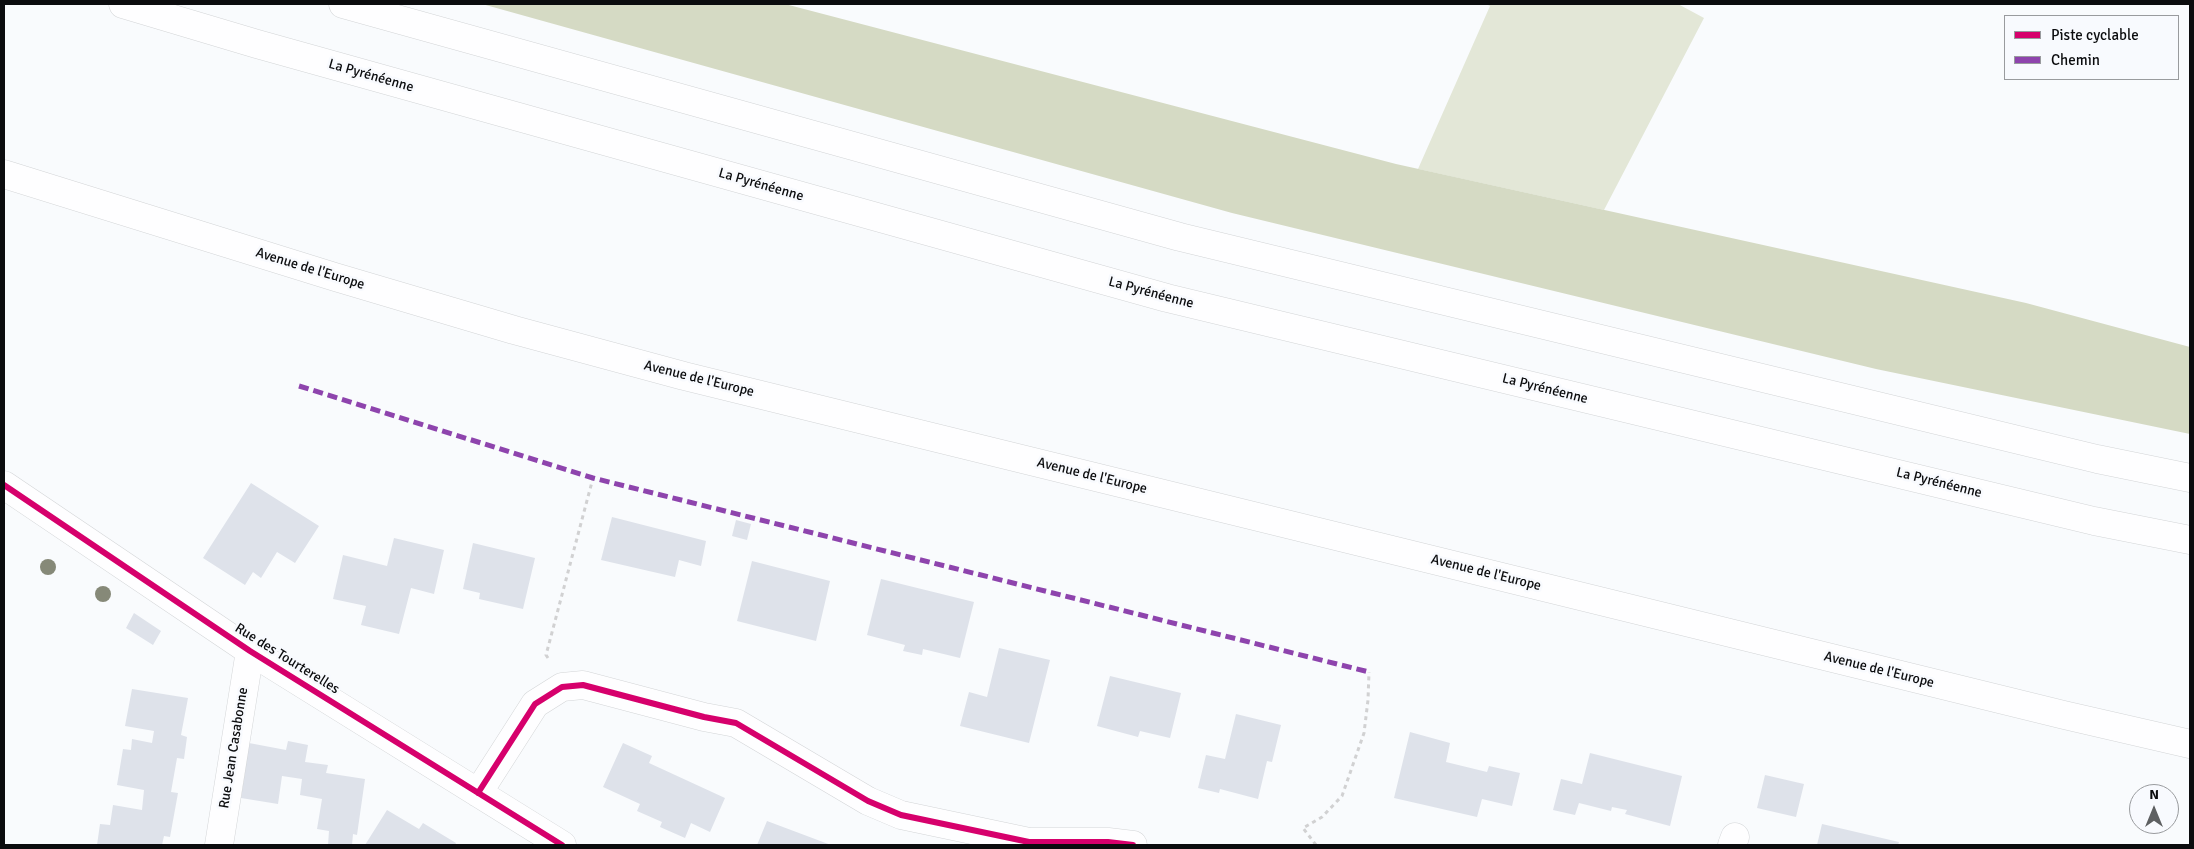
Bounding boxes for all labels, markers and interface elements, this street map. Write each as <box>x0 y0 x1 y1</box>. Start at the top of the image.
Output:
legend <box>2004 15 2179 80</box>
text: Piste cyclable <box>2051 26 2139 44</box>
text: Chemin <box>2051 51 2100 69</box>
street label: La Pyrénéenne <box>327 56 415 96</box>
street label: La Pyrénéenne <box>717 165 805 205</box>
street label: Avenue de l'Europe <box>254 244 366 294</box>
street label: La Pyrénéenne <box>1106 274 1196 312</box>
street label: Avenue de l'Europe <box>642 357 756 401</box>
street label: La Pyrénéenne <box>1500 370 1590 408</box>
street label: Avenue de l'Europe <box>1035 454 1149 498</box>
street label: La Pyrénéenne <box>1894 464 1984 502</box>
street label: Avenue de l'Europe <box>1429 551 1543 595</box>
street label: Rue des Tourterelles <box>232 620 342 698</box>
street label: Avenue de l'Europe <box>1822 648 1936 692</box>
street label: Rue Jean Casabonne <box>216 686 252 810</box>
north arrow <box>2129 784 2179 834</box>
text: N <box>2149 786 2159 803</box>

